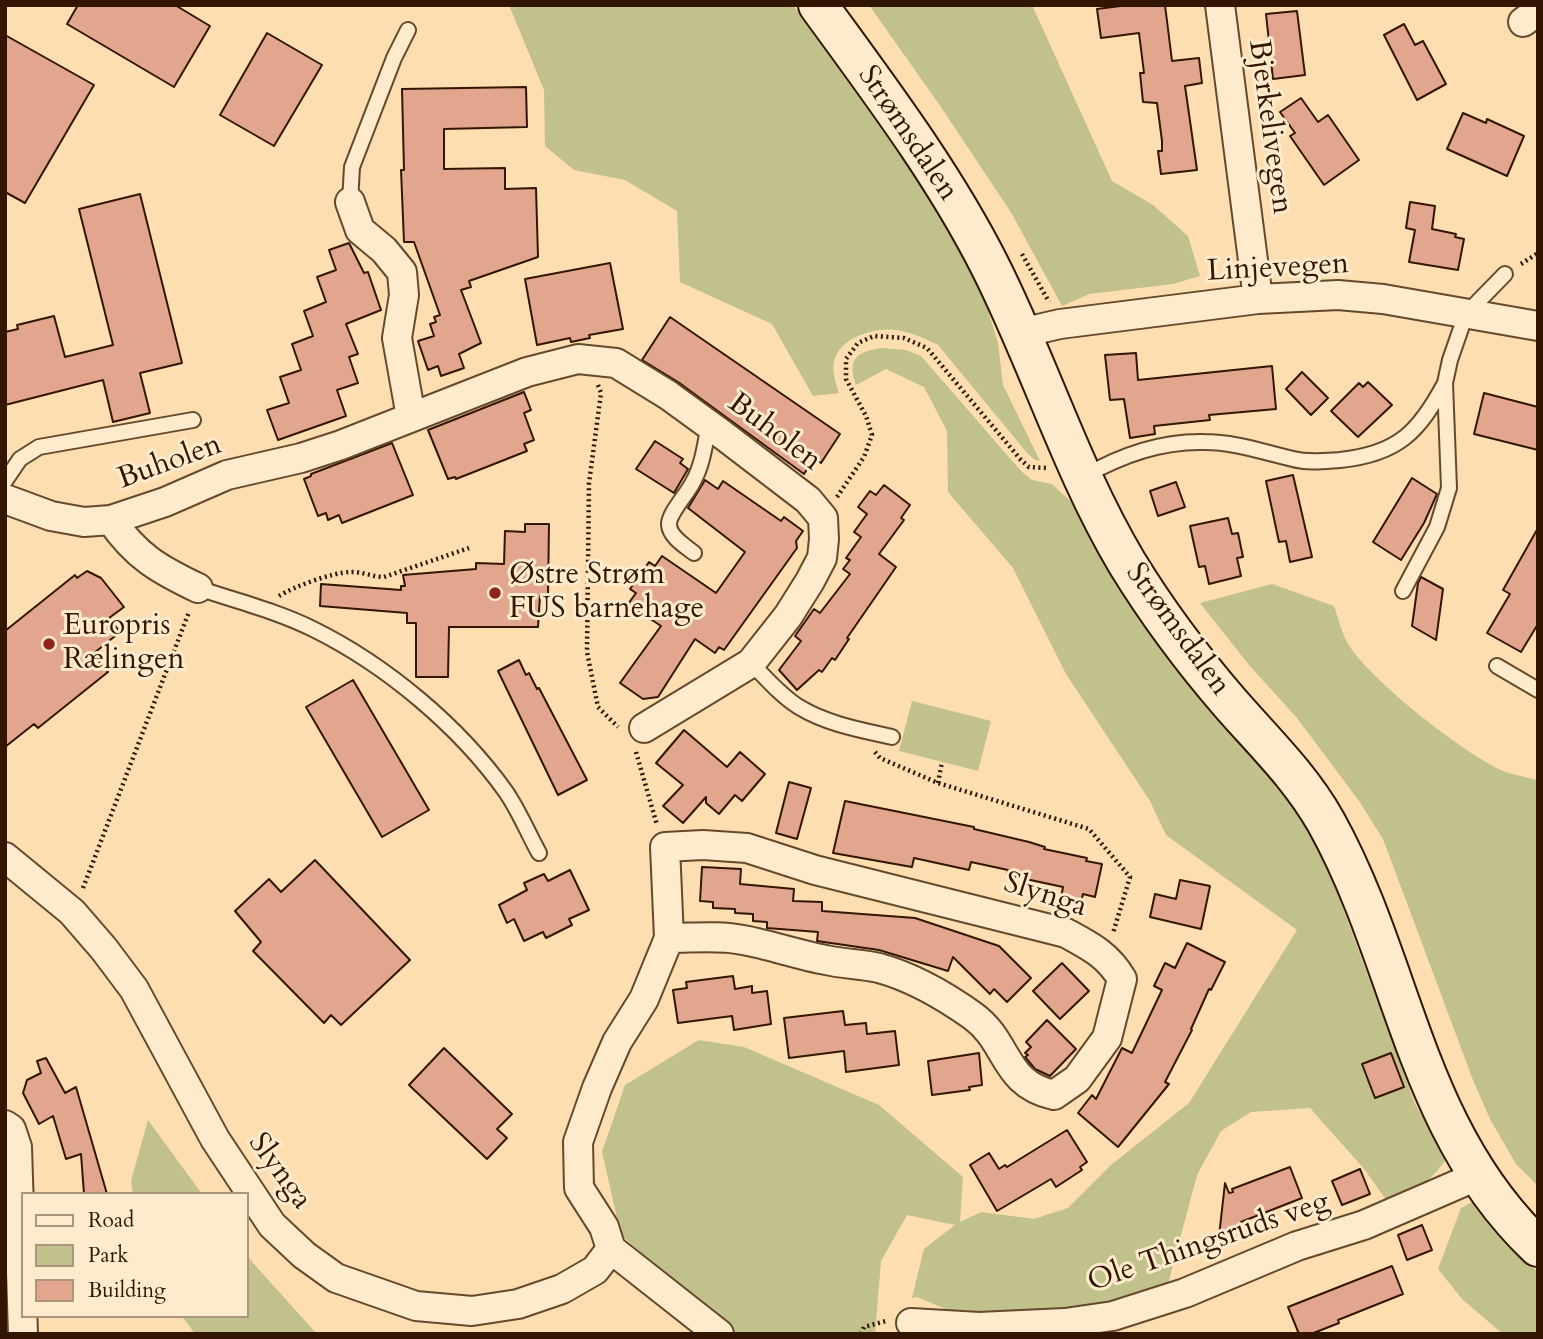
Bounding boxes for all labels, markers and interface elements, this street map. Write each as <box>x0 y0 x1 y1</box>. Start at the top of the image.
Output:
street label: Bjerkelivegen <box>1239 38 1299 216</box>
street label: Strømsdalen <box>849 60 965 208</box>
street label: Linjevegen <box>1206 247 1350 291</box>
street label: Buholen <box>720 386 828 480</box>
street label: Buholen <box>113 428 227 498</box>
street label: Strømsdalen <box>1117 557 1237 703</box>
place label: Østre Strøm FUS barnehage <box>509 558 704 628</box>
marker: Østre Strøm FUS barnehage <box>487 585 503 601</box>
place label: Europris Rælingen <box>63 609 185 680</box>
marker: Europris Rælingen <box>41 636 57 652</box>
street label: Slynga <box>999 866 1091 926</box>
street label: Slynga <box>239 1127 319 1217</box>
street label: Ole Thingsruds veg <box>1083 1185 1335 1301</box>
legend <box>21 1192 248 1318</box>
text: Road <box>88 1206 134 1235</box>
text: Park <box>88 1241 128 1270</box>
text: Building <box>88 1276 166 1305</box>

